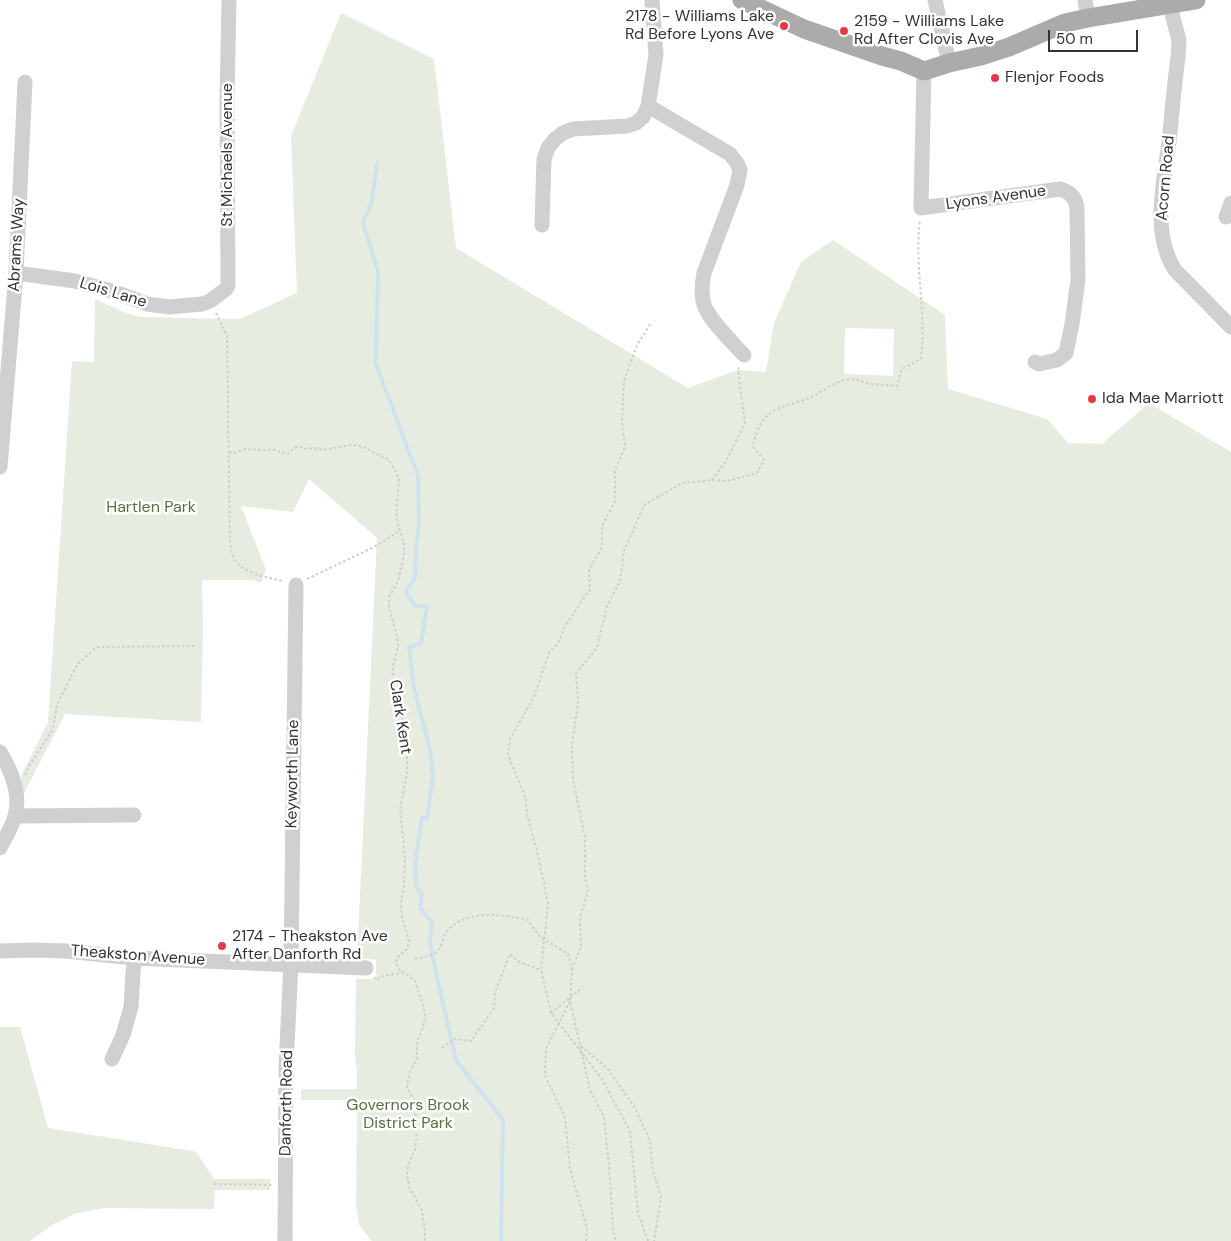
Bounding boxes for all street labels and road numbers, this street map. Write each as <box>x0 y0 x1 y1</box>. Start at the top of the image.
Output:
street label: St Michaels Avenue <box>218 83 238 227</box>
street label: Acorn Road <box>1153 135 1179 221</box>
street label: Lyons Avenue <box>945 181 1047 215</box>
street label: Abrams Way <box>5 198 29 292</box>
street label: Lois Lane <box>77 274 149 312</box>
street label: Clark Kent <box>385 678 415 756</box>
street label: Keyworth Lane <box>282 719 304 829</box>
street label: Theakston Avenue <box>70 942 206 970</box>
street label: Danforth Road <box>276 1050 298 1156</box>

